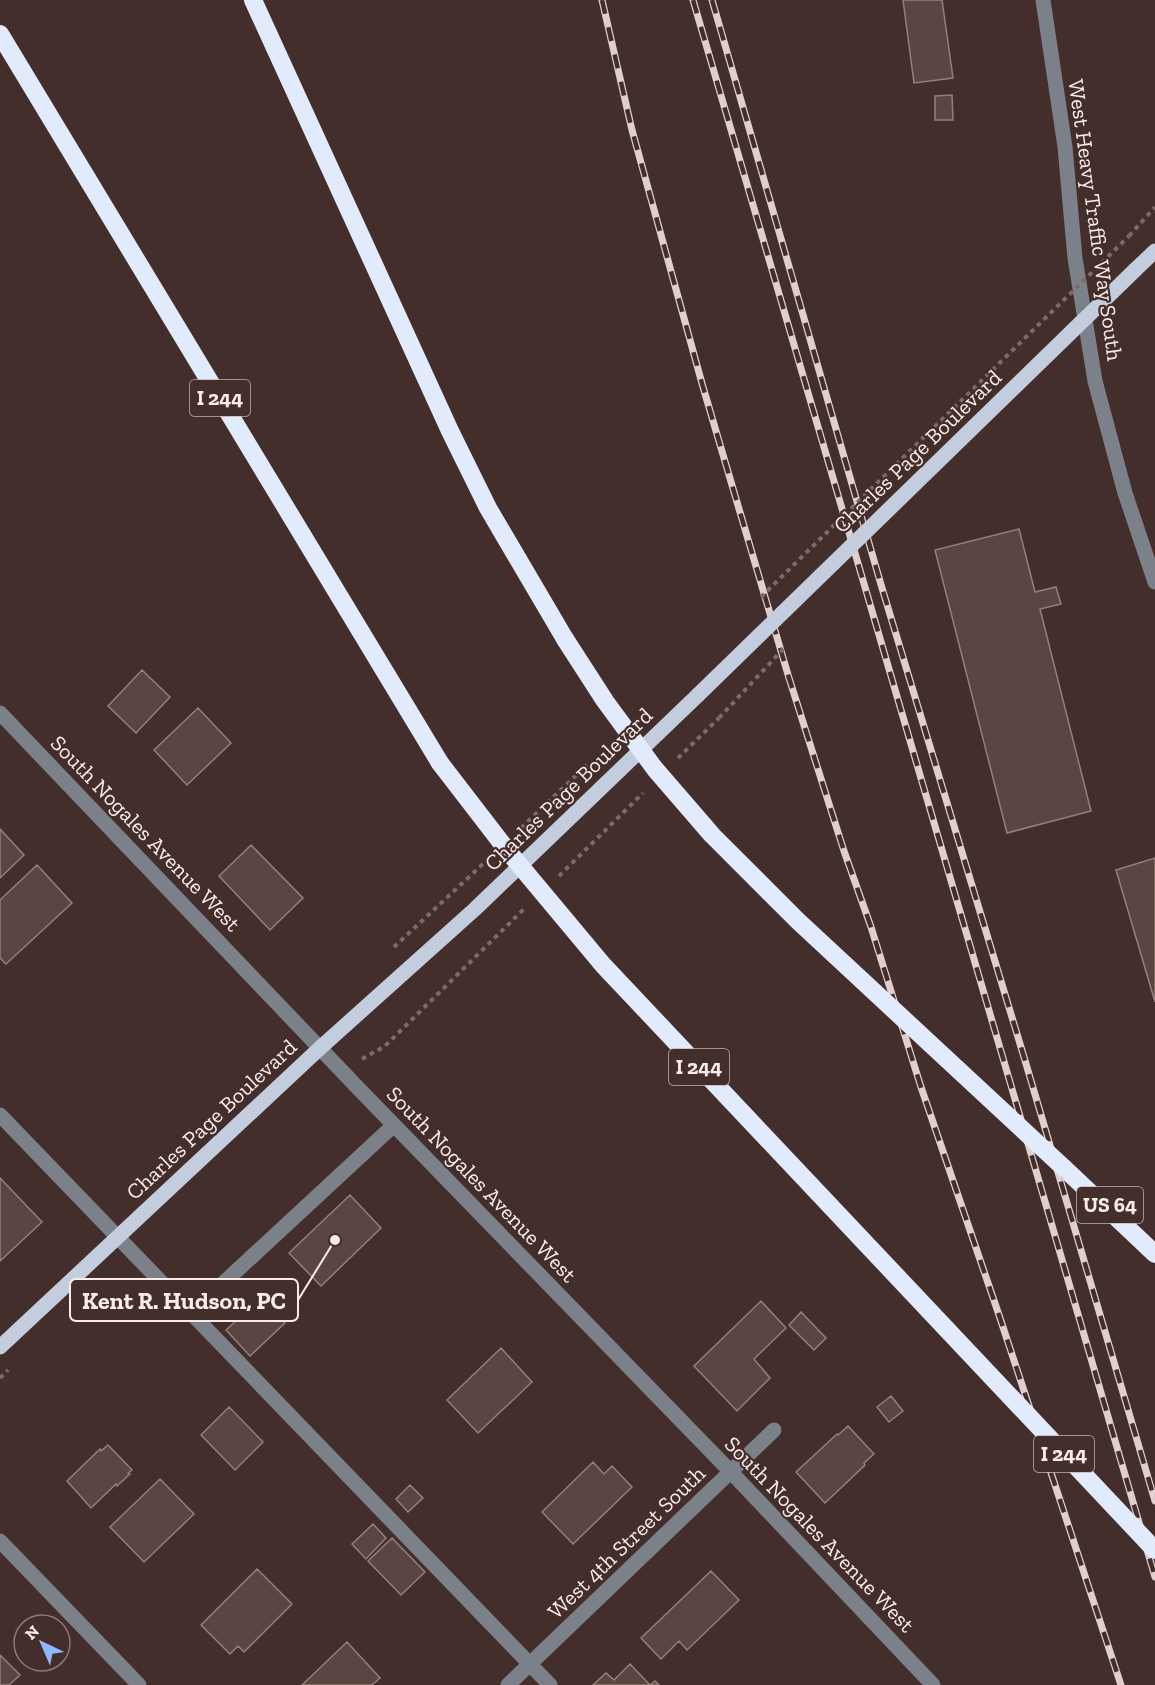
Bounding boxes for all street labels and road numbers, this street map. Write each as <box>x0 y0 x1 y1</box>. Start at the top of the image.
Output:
street label: West Heavy Traffic Way South <box>1062 78 1129 363</box>
street label: Charles Page Boulevard <box>828 364 1007 539</box>
road number: I 244 <box>190 380 250 416</box>
street label: Charles Page Boulevard <box>479 702 658 877</box>
street label: South Nogales Avenue West <box>45 730 247 938</box>
street label: Charles Page Boulevard <box>120 1033 302 1205</box>
road number: I 244 <box>669 1049 729 1085</box>
street label: South Nogales Avenue West <box>381 1081 583 1289</box>
road number: US 64 <box>1077 1187 1143 1223</box>
street label: South Nogales Avenue West <box>719 1431 921 1639</box>
road number: I 244 <box>1034 1436 1094 1472</box>
street label: West 4th Street South <box>542 1460 711 1625</box>

